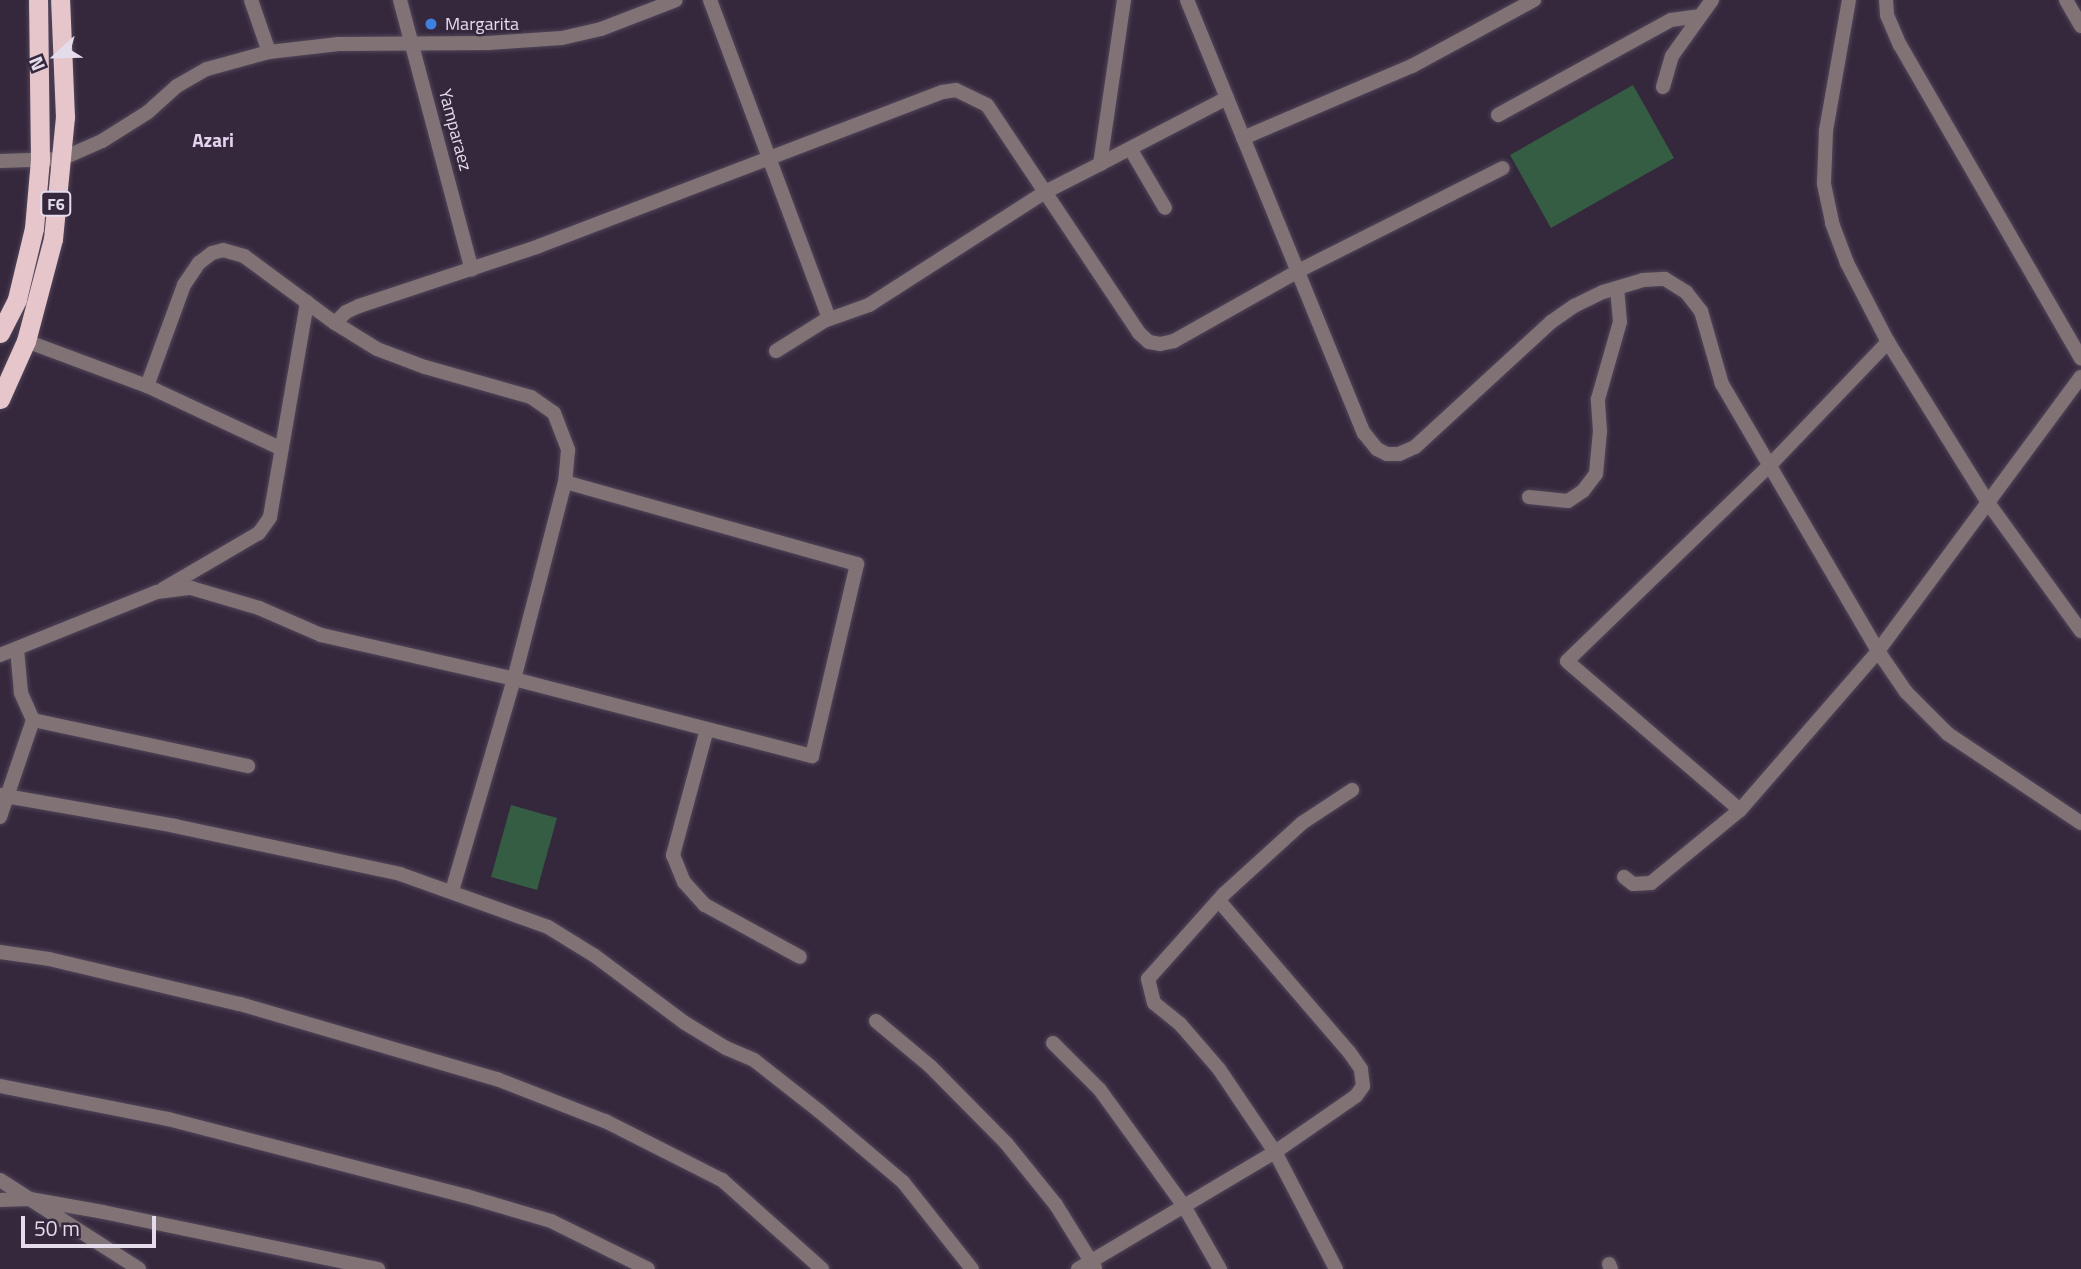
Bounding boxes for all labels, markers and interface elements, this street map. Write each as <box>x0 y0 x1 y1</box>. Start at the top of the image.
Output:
place label: Margarita <box>445 13 519 35</box>
marker: Margarita <box>423 16 439 32</box>
north arrow <box>21 21 91 91</box>
text: N <box>20 53 52 76</box>
street label: Yamparaez <box>434 87 476 173</box>
district label: Azari <box>192 129 234 151</box>
road number: F6 <box>40 192 72 216</box>
scale bar <box>24 1202 159 1246</box>
text: 50 m <box>34 1212 80 1244</box>

